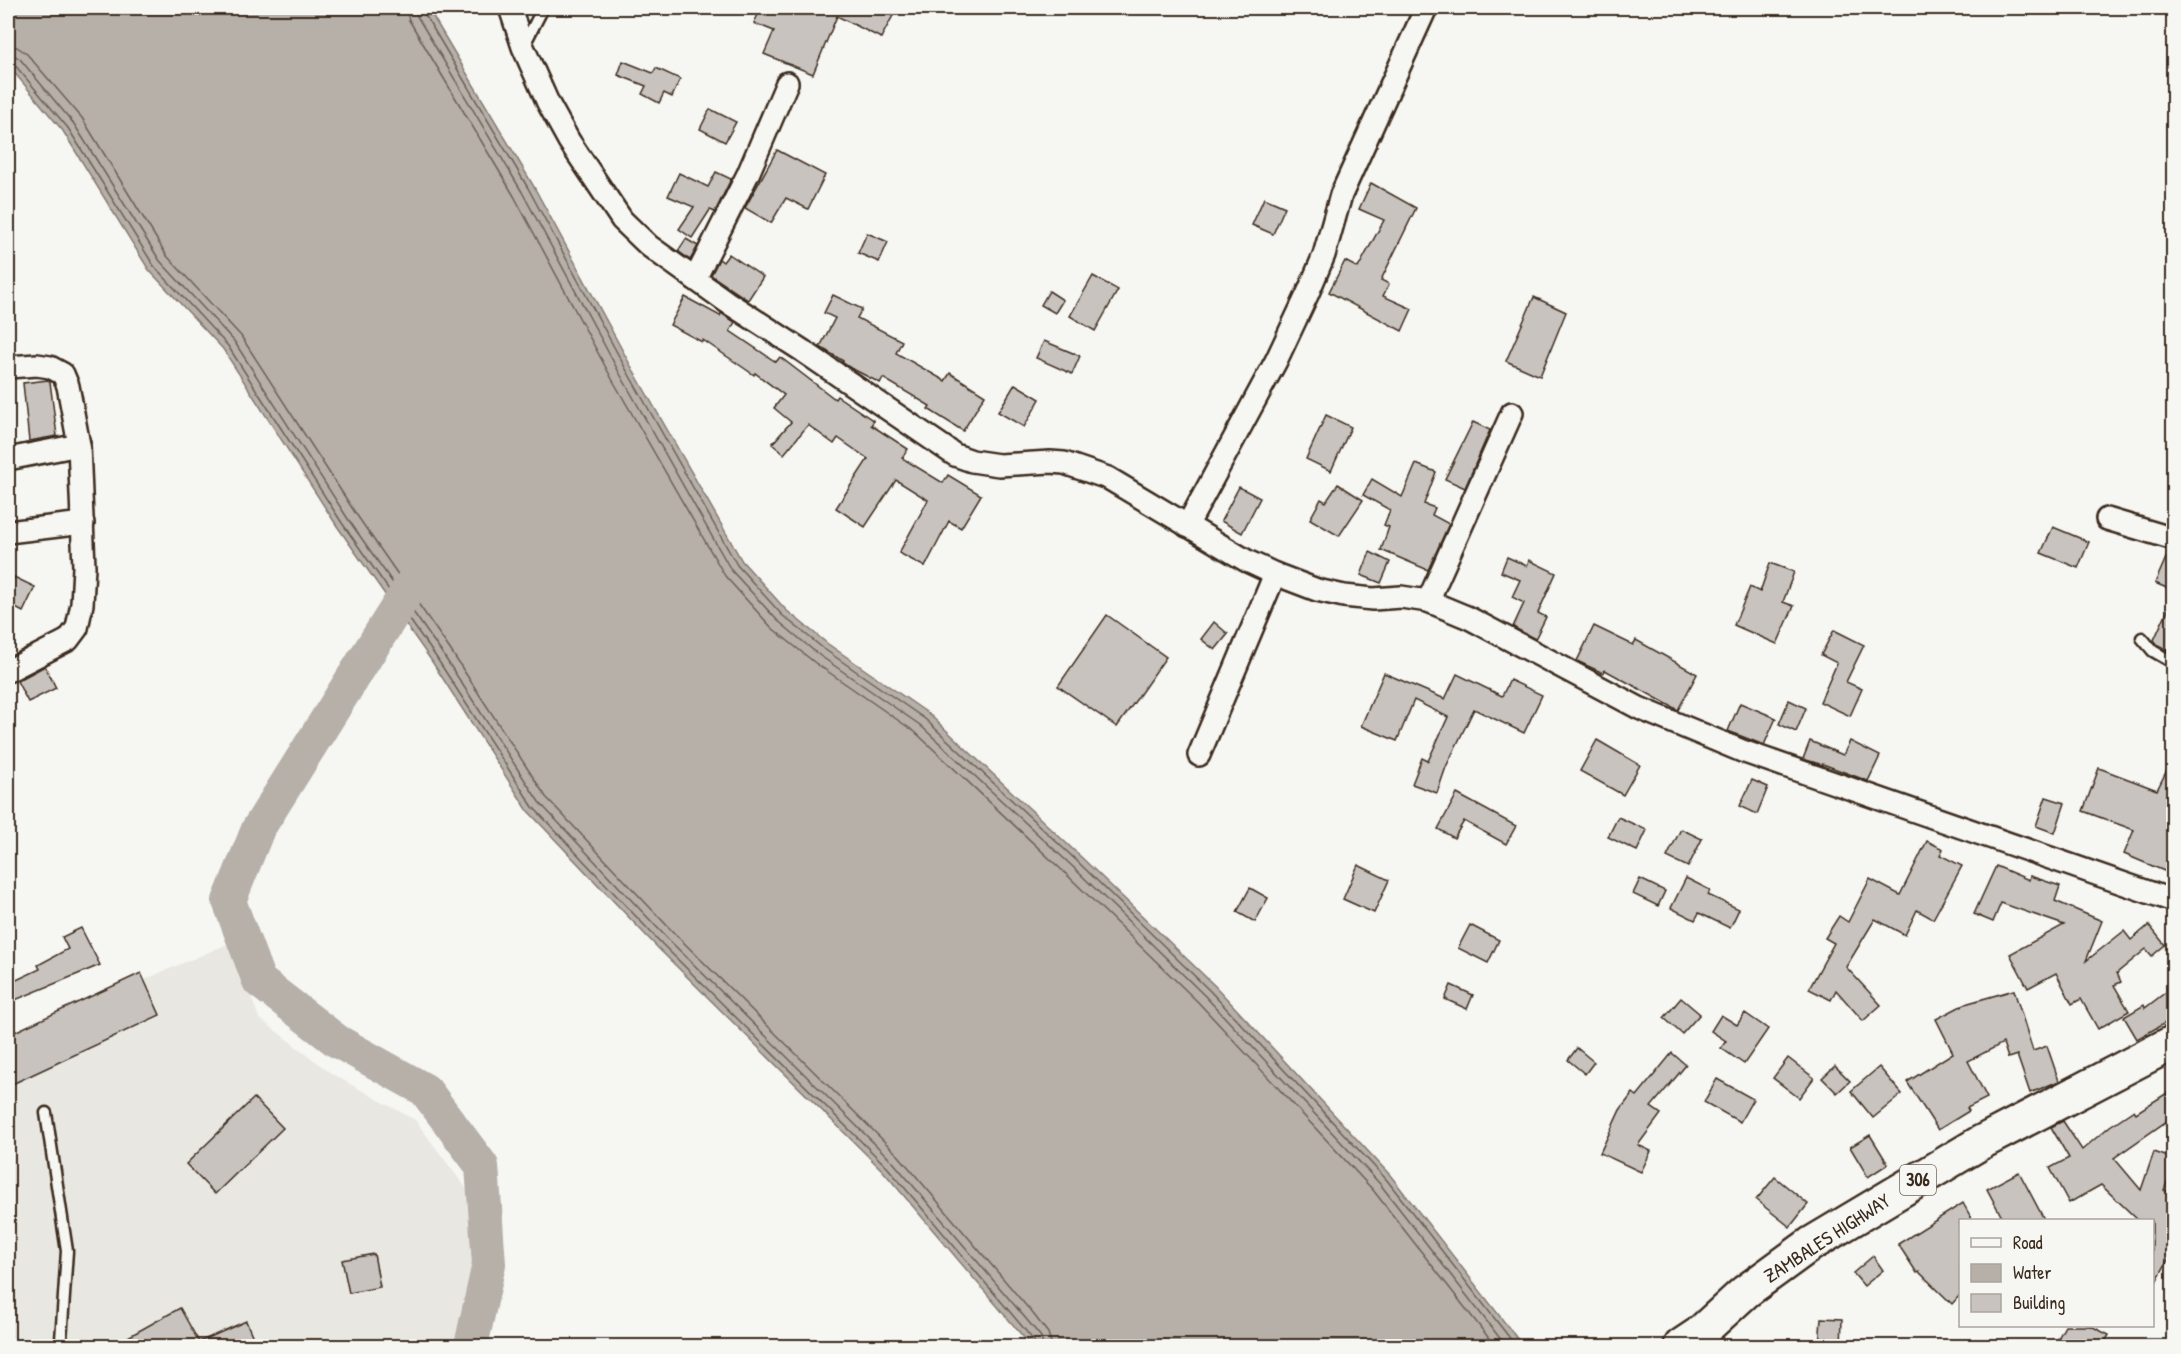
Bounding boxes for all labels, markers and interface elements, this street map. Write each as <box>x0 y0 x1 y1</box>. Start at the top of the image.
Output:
road number: 306 <box>1900 1165 1936 1195</box>
street label: ZAMBALES HIGHWAY <box>1758 1186 1895 1289</box>
legend <box>1959 1219 2154 1327</box>
text: Road <box>2013 1230 2043 1255</box>
text: Water <box>2013 1260 2051 1285</box>
text: Building <box>2013 1290 2065 1315</box>

